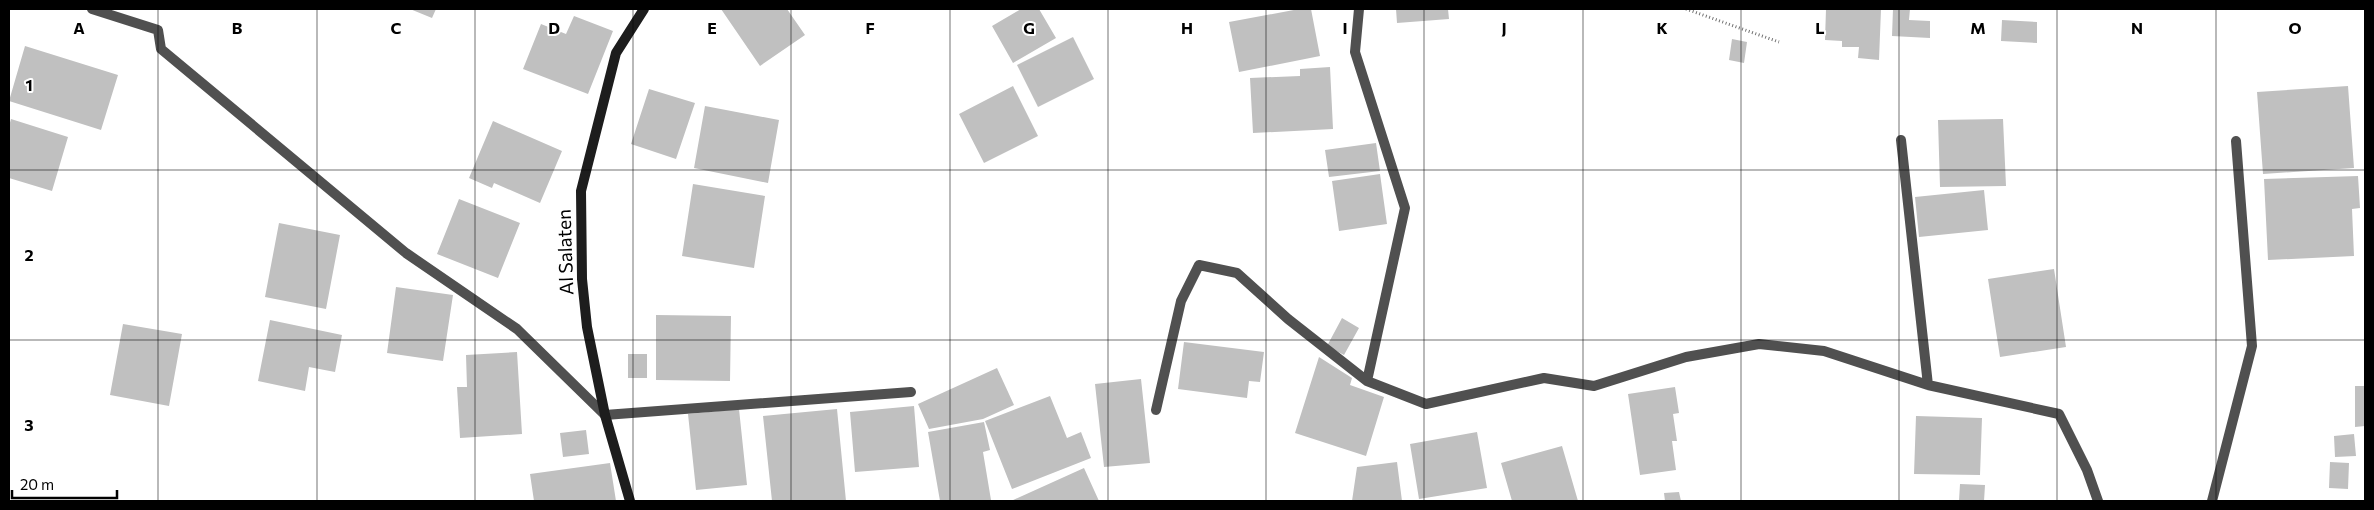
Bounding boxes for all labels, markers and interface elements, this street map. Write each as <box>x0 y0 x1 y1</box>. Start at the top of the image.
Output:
text: A <box>73 18 85 37</box>
text: B <box>232 18 243 37</box>
text: C <box>391 18 402 37</box>
text: D <box>548 18 560 37</box>
text: E <box>707 18 717 37</box>
text: F <box>865 18 875 37</box>
text: G <box>1023 18 1035 37</box>
text: H <box>1181 18 1193 37</box>
text: I <box>1342 18 1348 37</box>
text: J <box>1501 18 1507 37</box>
text: K <box>1656 18 1668 37</box>
text: L <box>1815 18 1825 37</box>
text: M <box>1970 18 1986 37</box>
text: N <box>2131 18 2143 37</box>
text: O <box>2288 18 2302 37</box>
text: 1 <box>25 75 33 94</box>
street label: Al Salaten <box>552 209 577 295</box>
text: 2 <box>24 245 34 264</box>
text: 3 <box>24 415 34 434</box>
scale bar <box>12 468 118 500</box>
text: 20 m <box>20 475 54 493</box>

